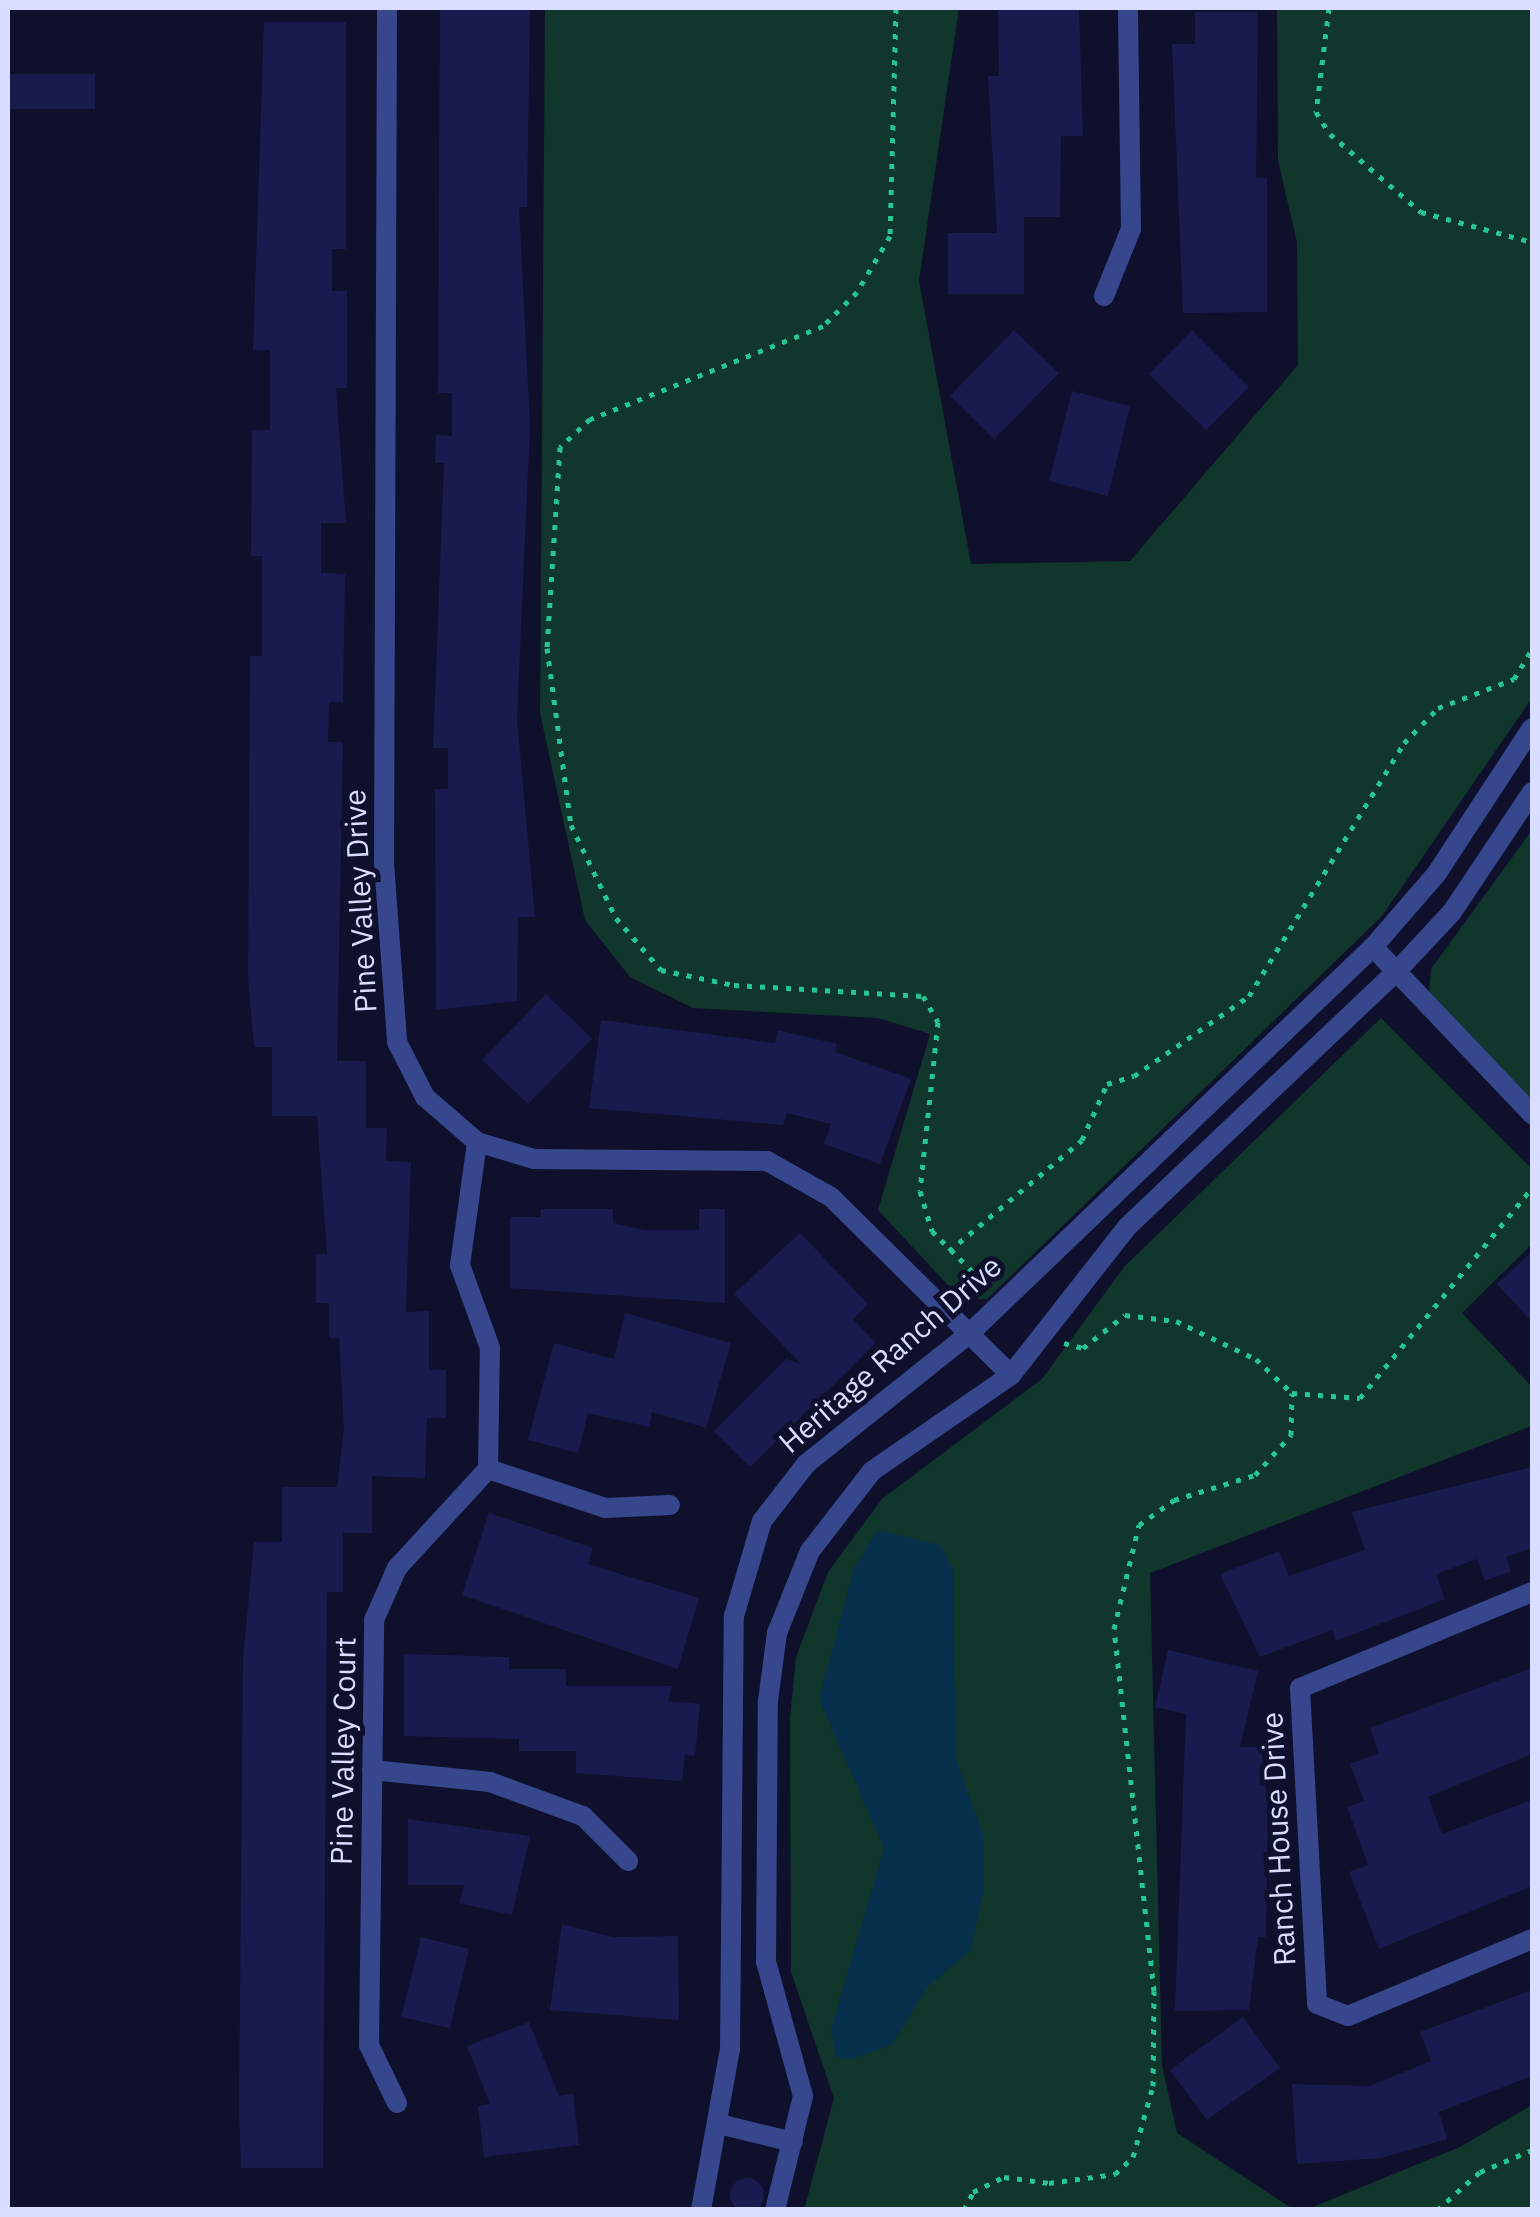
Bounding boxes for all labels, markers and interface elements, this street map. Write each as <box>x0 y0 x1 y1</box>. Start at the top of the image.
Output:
street label: Pine Valley Drive <box>336 788 384 1014</box>
street label: Heritage Ranch Drive <box>771 1248 1009 1460</box>
street label: Pine Valley Court <box>323 1637 363 1865</box>
street label: Ranch House Drive <box>1253 1711 1303 1967</box>

